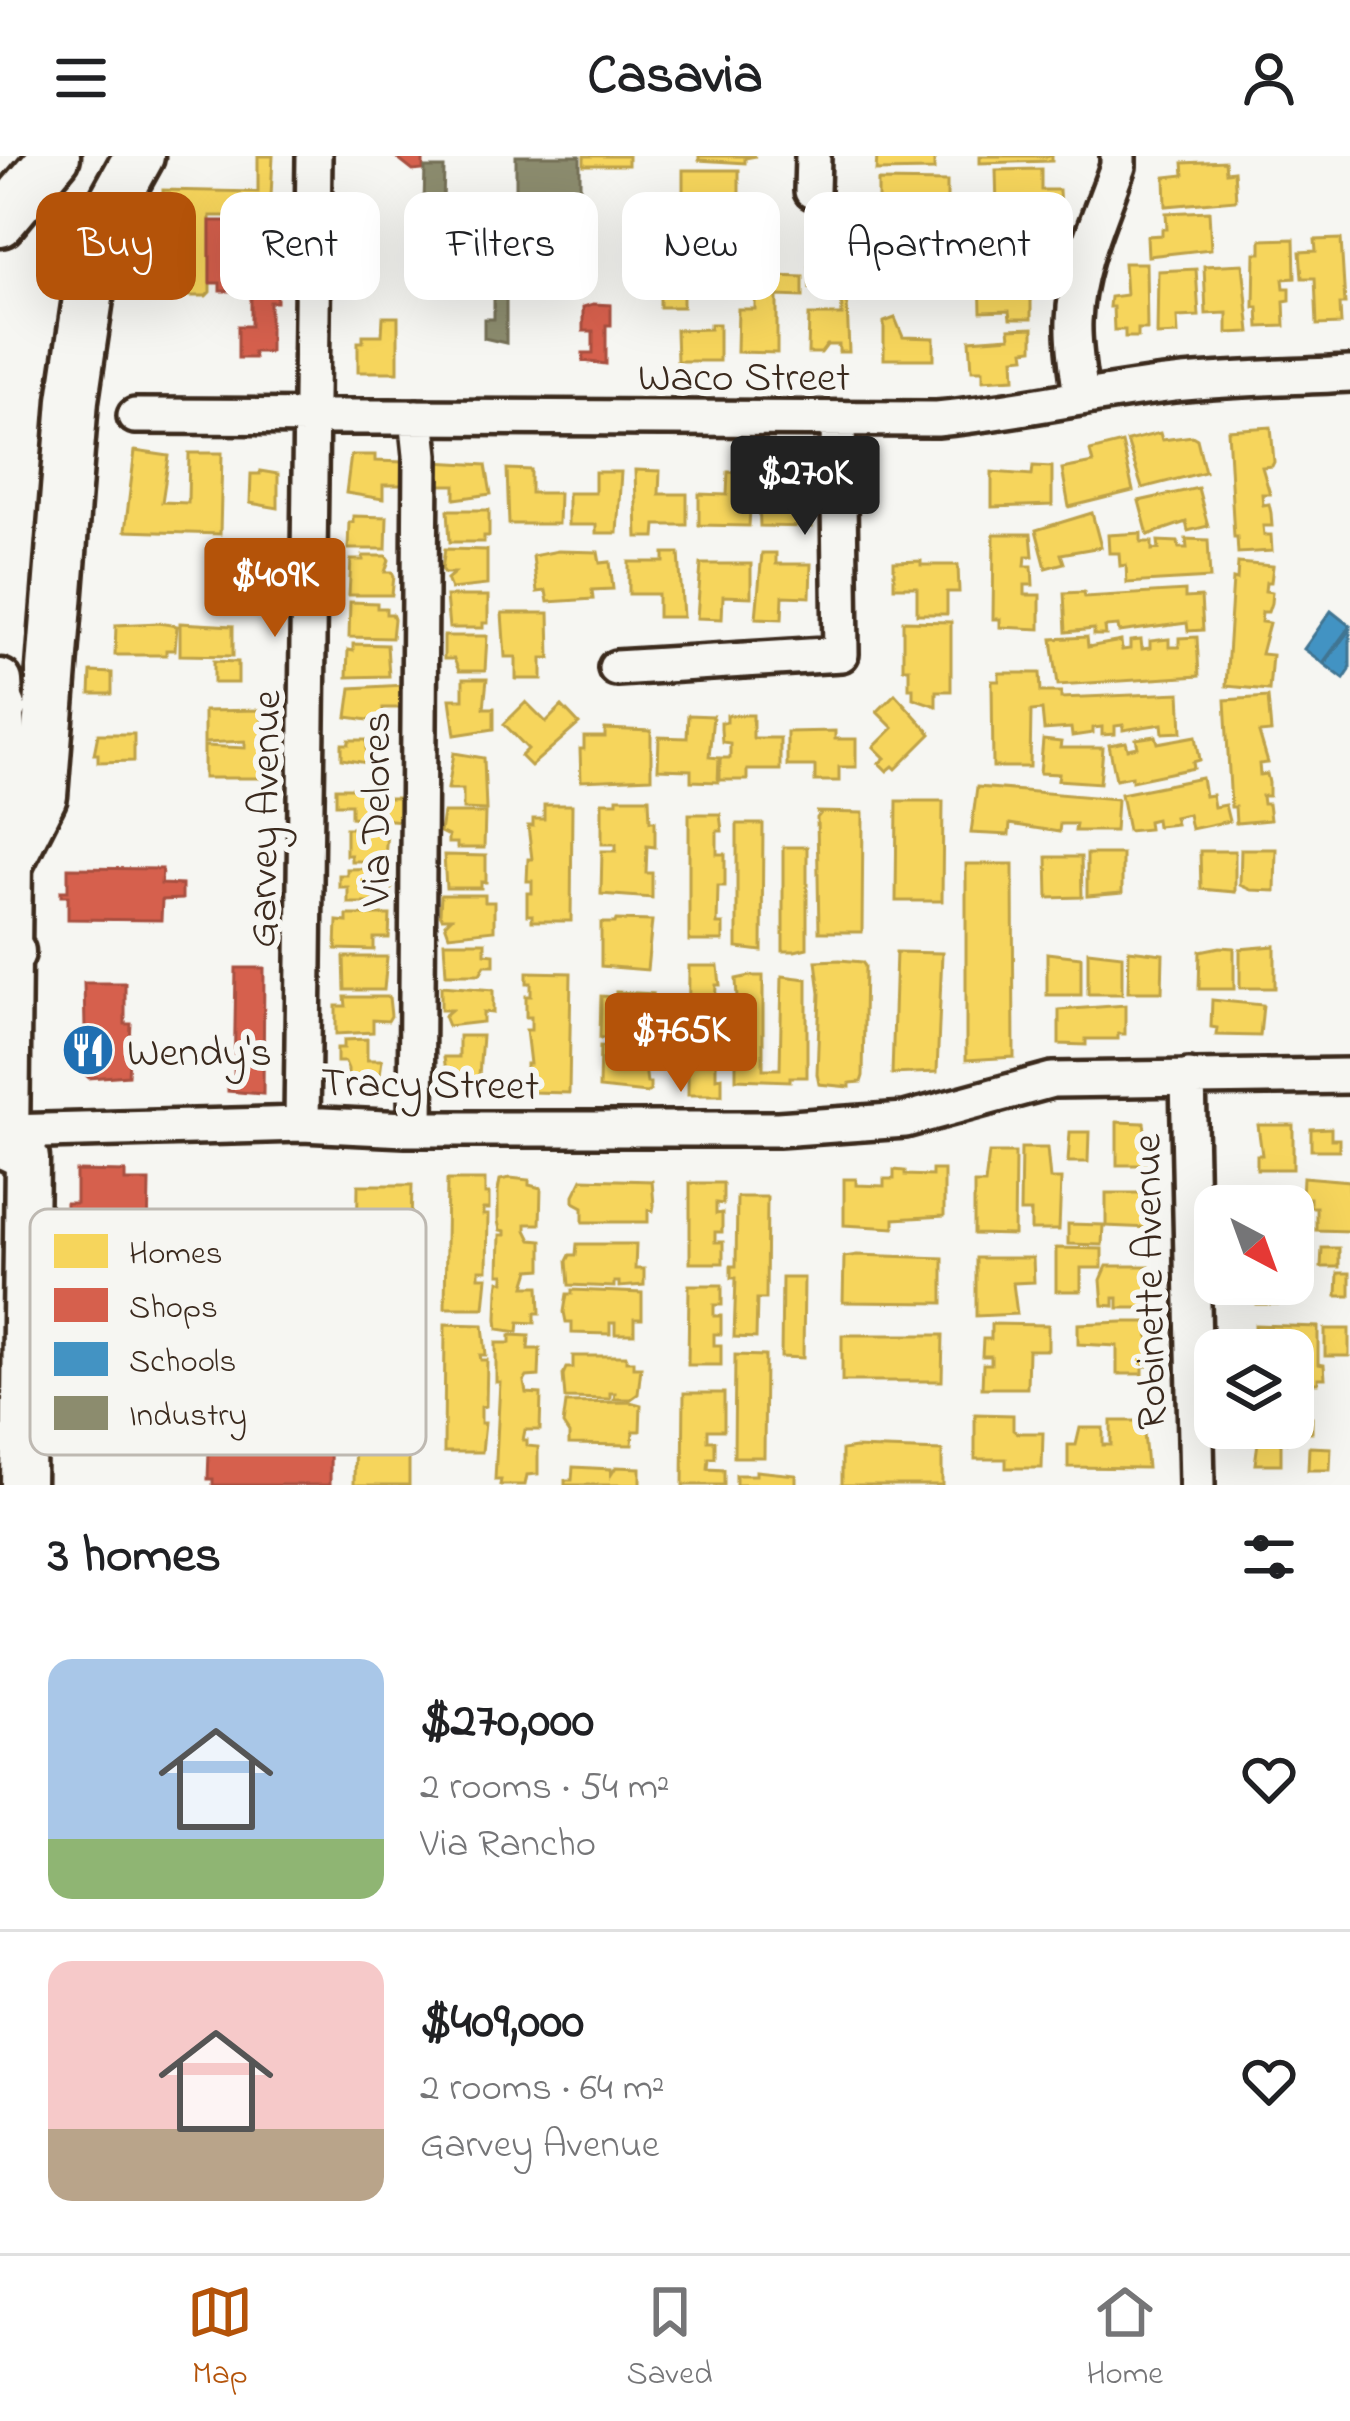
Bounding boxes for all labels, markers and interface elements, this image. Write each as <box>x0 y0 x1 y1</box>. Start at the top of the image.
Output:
text: Casavia <box>587 39 763 117</box>
icon: menu <box>48 45 114 111</box>
icon: person <box>1236 45 1302 111</box>
chip: Buy <box>36 192 196 300</box>
chip: Rent <box>220 192 380 300</box>
chip: Filters <box>404 192 598 300</box>
chip: New <box>622 192 780 300</box>
chip: Apartment <box>804 192 1073 300</box>
street label: Waco Street <box>638 349 850 410</box>
pin: $270K <box>721 436 889 538</box>
text: $270K <box>758 446 852 503</box>
pin: $409K <box>191 538 359 640</box>
text: $409K <box>231 548 319 605</box>
street label: Garvey Avenue <box>234 690 299 948</box>
street label: Via Delores <box>348 712 409 907</box>
pin: $765K <box>597 993 765 1095</box>
text: $765K <box>632 1003 730 1060</box>
restaurant icon: Wendy's <box>60 1022 116 1078</box>
place label: Wendy's <box>127 1024 272 1085</box>
street label: Tracy Street <box>320 1054 539 1119</box>
street label: Robinette Avenue <box>1118 1133 1185 1431</box>
north arrow <box>1194 1185 1314 1305</box>
map controls <box>1194 1185 1314 1449</box>
legend <box>30 1209 426 1455</box>
text: Homes <box>129 1231 223 1279</box>
text: Shops <box>129 1285 218 1333</box>
button: layers <box>1194 1329 1314 1449</box>
text: Schools <box>129 1339 236 1387</box>
text: Industry <box>129 1393 247 1441</box>
text: 3 homes <box>48 1520 221 1595</box>
icon: filters <box>1236 1524 1302 1590</box>
text: $270,000 <box>420 1685 594 1760</box>
icon: home <box>144 1707 288 1851</box>
icon: heart <box>1236 1746 1302 1812</box>
text: 2 rooms · 54 m² <box>420 1760 670 1817</box>
text: Via Rancho <box>420 1817 596 1874</box>
text: $409,000 <box>420 1986 584 2061</box>
icon: home <box>144 2009 288 2153</box>
icon: heart <box>1236 2048 1302 2114</box>
text: 2 rooms · 64 m² <box>420 2061 665 2118</box>
text: Garvey Avenue <box>420 2118 659 2175</box>
tab: Map <box>187 2279 253 2399</box>
tab: Saved <box>627 2279 713 2399</box>
tab: Home <box>1086 2279 1163 2399</box>

